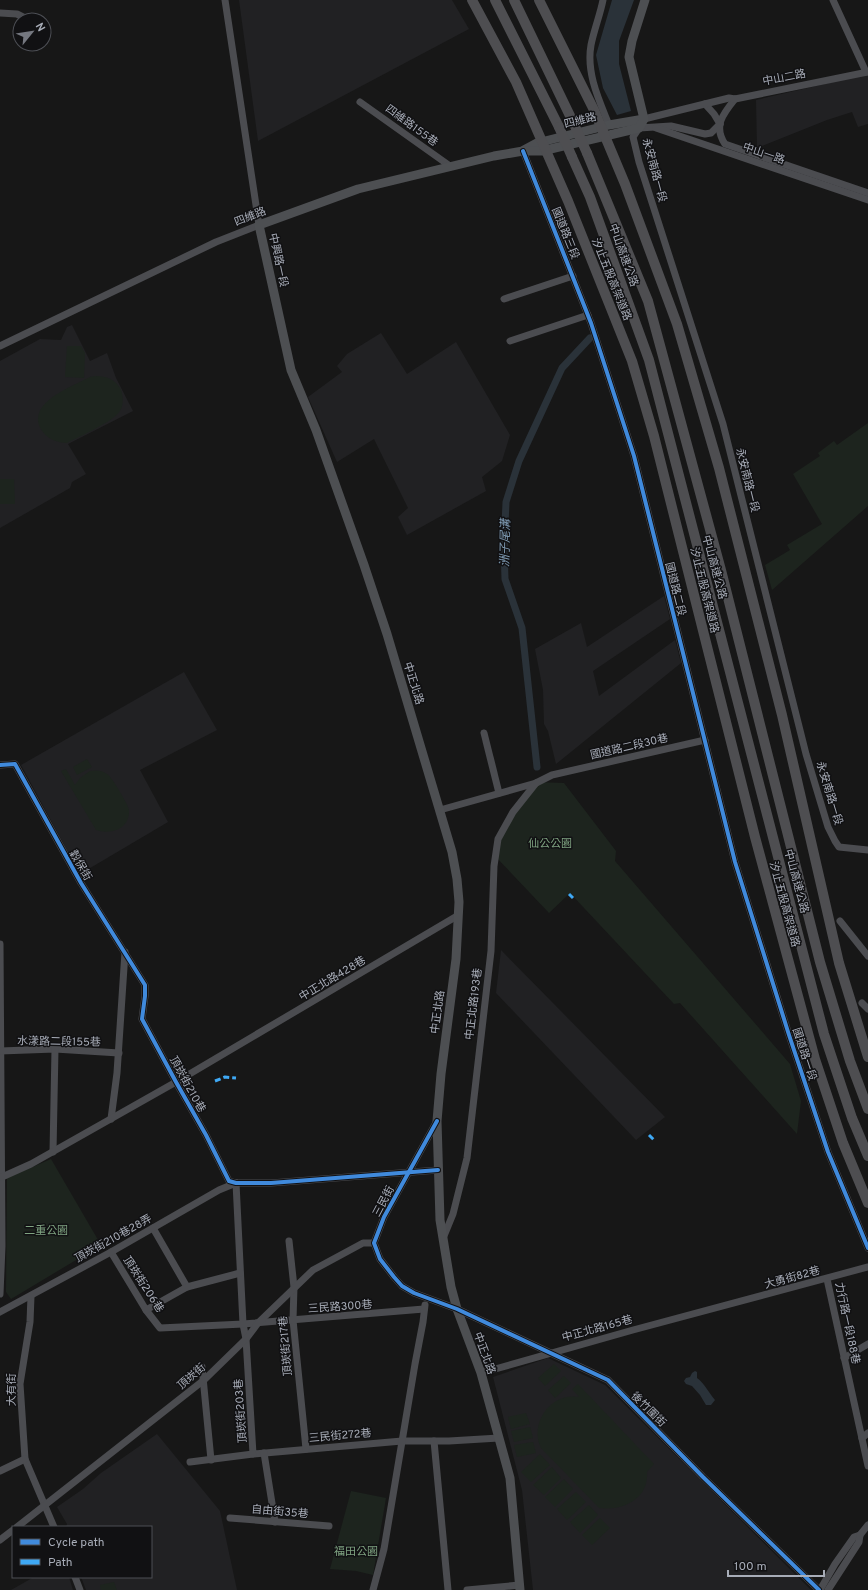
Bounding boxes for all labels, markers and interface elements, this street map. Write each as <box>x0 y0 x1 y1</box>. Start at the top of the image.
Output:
north arrow <box>12 12 52 52</box>
text: N <box>32 21 48 34</box>
street label: 中山二路 <box>761 67 807 89</box>
street label: 四維路155巷 <box>382 102 441 150</box>
street label: 四維路 <box>563 110 598 132</box>
street label: 永安南路一段 <box>639 137 669 204</box>
street label: 中山一路 <box>741 140 787 168</box>
street label: 四維路 <box>232 204 268 229</box>
street label: 國道路三段 <box>548 205 582 261</box>
street label: 中山高速公路 <box>605 222 641 289</box>
street label: 中興路一段 <box>265 232 291 289</box>
street label: 汐止五股高架道路 <box>588 236 634 323</box>
street label: 永安南路一段 <box>732 447 762 514</box>
water label: 洲子尾溝 <box>498 517 514 567</box>
street label: 中山高速公路 <box>699 534 729 601</box>
street label: 汐止五股高架道路 <box>687 546 721 635</box>
street label: 國道路二段 <box>662 561 688 618</box>
street label: 中正北路 <box>400 660 426 706</box>
street label: 國道路二段30巷 <box>589 731 670 763</box>
street label: 永安南路一段 <box>813 760 845 827</box>
park label: 仙公公園 <box>528 837 572 851</box>
street label: 穀保街 <box>66 848 94 883</box>
street label: 中山高速公路 <box>781 848 811 915</box>
street label: 汐止五股高架道路 <box>766 860 802 949</box>
street label: 中正北路428巷 <box>297 953 368 1004</box>
street label: 中正北路193巷 <box>463 967 485 1041</box>
street label: 中正北路 <box>428 989 448 1035</box>
street label: 國道路一段 <box>789 1026 819 1083</box>
street label: 水漾路二段155巷 <box>17 1034 101 1050</box>
street label: 頂崁街210巷 <box>166 1054 208 1115</box>
street label: 三民街 <box>370 1184 398 1219</box>
street label: 頂崁街210巷28弄 <box>72 1212 155 1266</box>
park label: 二重公園 <box>24 1224 68 1238</box>
street label: 頂崁街206巷 <box>120 1254 167 1315</box>
street label: 大勇街82巷 <box>763 1264 822 1292</box>
street label: 力行路一段188巷 <box>831 1281 863 1366</box>
street label: 三民路300巷 <box>307 1298 373 1316</box>
street label: 中正北路165巷 <box>560 1313 634 1345</box>
street label: 頂崁街217巷 <box>276 1315 296 1377</box>
street label: 中正北路 <box>470 1330 498 1376</box>
street label: 頂崁街 <box>175 1361 209 1393</box>
street label: 大有街 <box>5 1374 19 1407</box>
street label: 頂崁街203巷 <box>232 1378 250 1444</box>
street label: 後竹圍街 <box>628 1389 669 1430</box>
street label: 三民街272巷 <box>308 1426 372 1446</box>
street label: 自由街35巷 <box>251 1503 309 1521</box>
legend <box>12 1526 152 1578</box>
text: Cycle path <box>48 1535 105 1551</box>
park label: 福田公園 <box>334 1545 378 1559</box>
scale bar <box>728 1552 824 1578</box>
text: Path <box>48 1555 73 1571</box>
text: 100 m <box>734 1559 767 1575</box>

